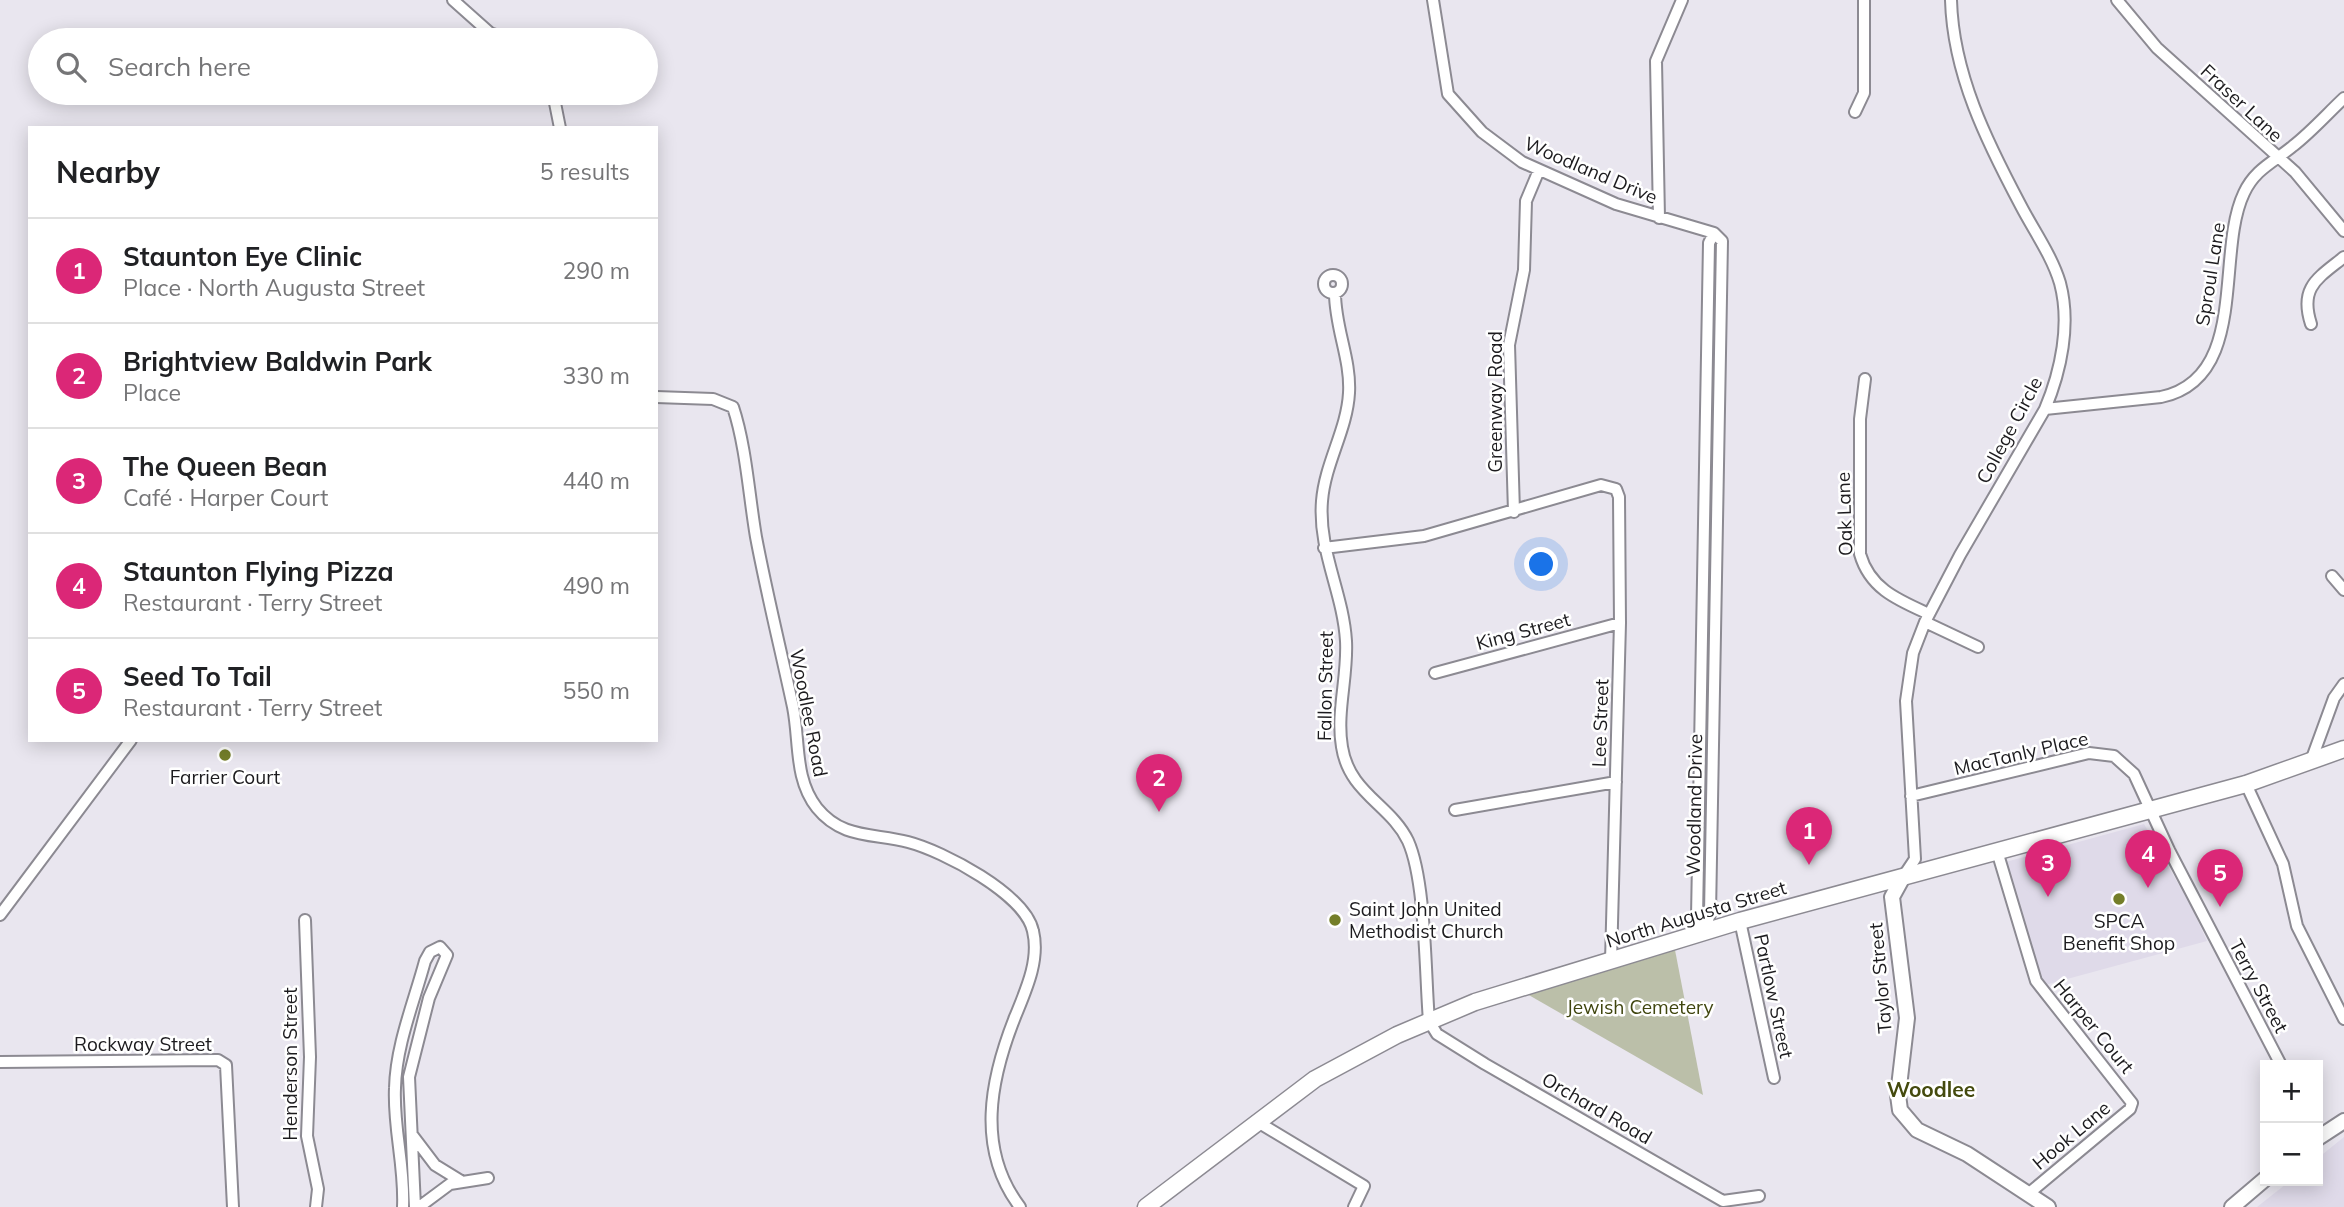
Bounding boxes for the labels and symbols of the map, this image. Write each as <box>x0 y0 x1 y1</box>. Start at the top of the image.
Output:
street label: Fraser Lane <box>2196 59 2288 147</box>
street label: Woodland Drive <box>1521 131 1661 209</box>
street label: Sproul Lane <box>2190 221 2230 327</box>
street label: Greenway Road <box>1483 331 1507 473</box>
street label: College Circle <box>1971 372 2047 488</box>
street label: Oak Lane <box>1831 472 1857 556</box>
your location <box>1524 547 1558 581</box>
street label: King Street <box>1473 607 1573 655</box>
street label: Fallon Street <box>1312 630 1338 741</box>
street label: Woodlee Road <box>785 647 833 779</box>
street label: Lee Street <box>1586 678 1614 768</box>
street label: MacTanly Place <box>1952 726 2090 780</box>
street label: Woodland Drive <box>1681 734 1707 876</box>
marker: Farrier Court <box>217 747 233 763</box>
pin: 2 <box>1136 754 1182 812</box>
place label: Farrier Court <box>170 765 281 789</box>
pin: 1 <box>1786 807 1832 865</box>
pin: 4 <box>2125 830 2171 888</box>
pin: 3 <box>2025 839 2071 897</box>
pin: 5 <box>2197 849 2243 907</box>
street label: North Augusta Street <box>1603 875 1789 953</box>
marker: SPCA Benefit Shop <box>2111 891 2127 907</box>
place label: Saint John United Methodist Church <box>1349 897 1504 943</box>
place label: SPCA Benefit Shop <box>2063 909 2175 955</box>
marker: Saint John United Methodist Church <box>1327 912 1343 928</box>
street label: Taylor Street <box>1863 921 1897 1034</box>
street label: Partlow Street <box>1749 932 1799 1061</box>
street label: Terry Street <box>2224 935 2294 1037</box>
street label: Harper Court <box>2049 974 2140 1078</box>
street label: Henderson Street <box>278 987 302 1141</box>
park label: Jewish Cemetery <box>1566 995 1714 1019</box>
street label: Rockway Street <box>74 1032 212 1056</box>
street label: Orchard Road <box>1538 1067 1656 1149</box>
district label: Woodlee <box>1887 1076 1975 1102</box>
street label: Hook Lane <box>2027 1096 2115 1174</box>

